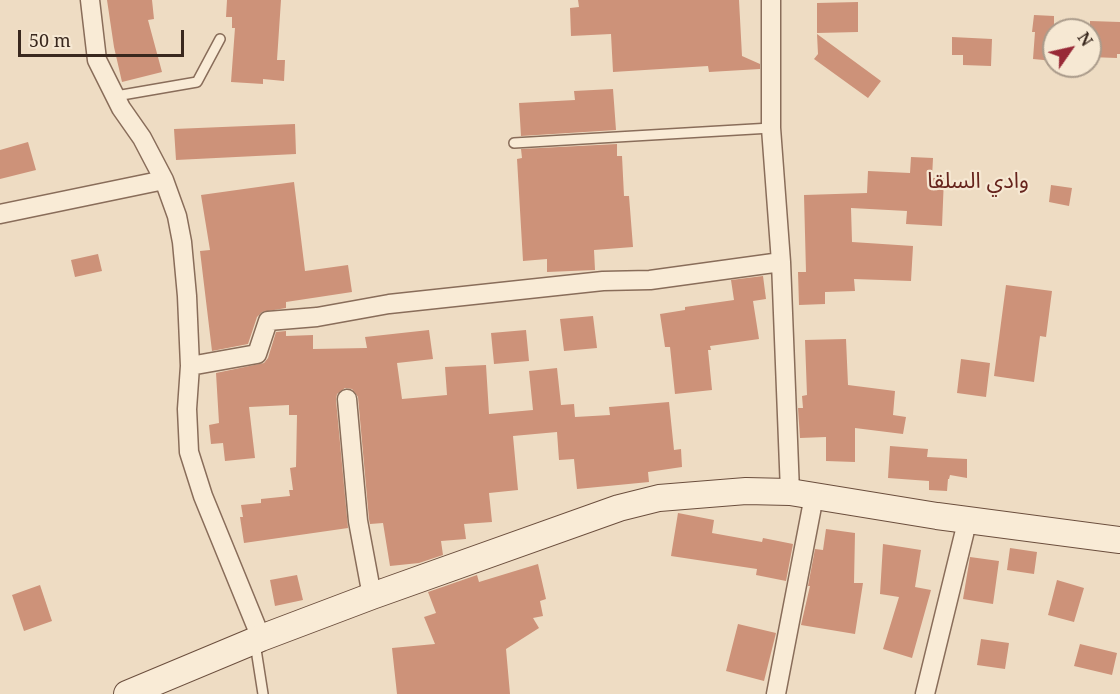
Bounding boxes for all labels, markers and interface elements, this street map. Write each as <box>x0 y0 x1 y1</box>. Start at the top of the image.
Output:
scale bar <box>21 18 188 56</box>
north arrow <box>1042 18 1102 78</box>
text: 50 m <box>29 28 71 52</box>
text: N <box>1073 28 1098 50</box>
district label: وادي السلقا <box>927 169 1029 195</box>

